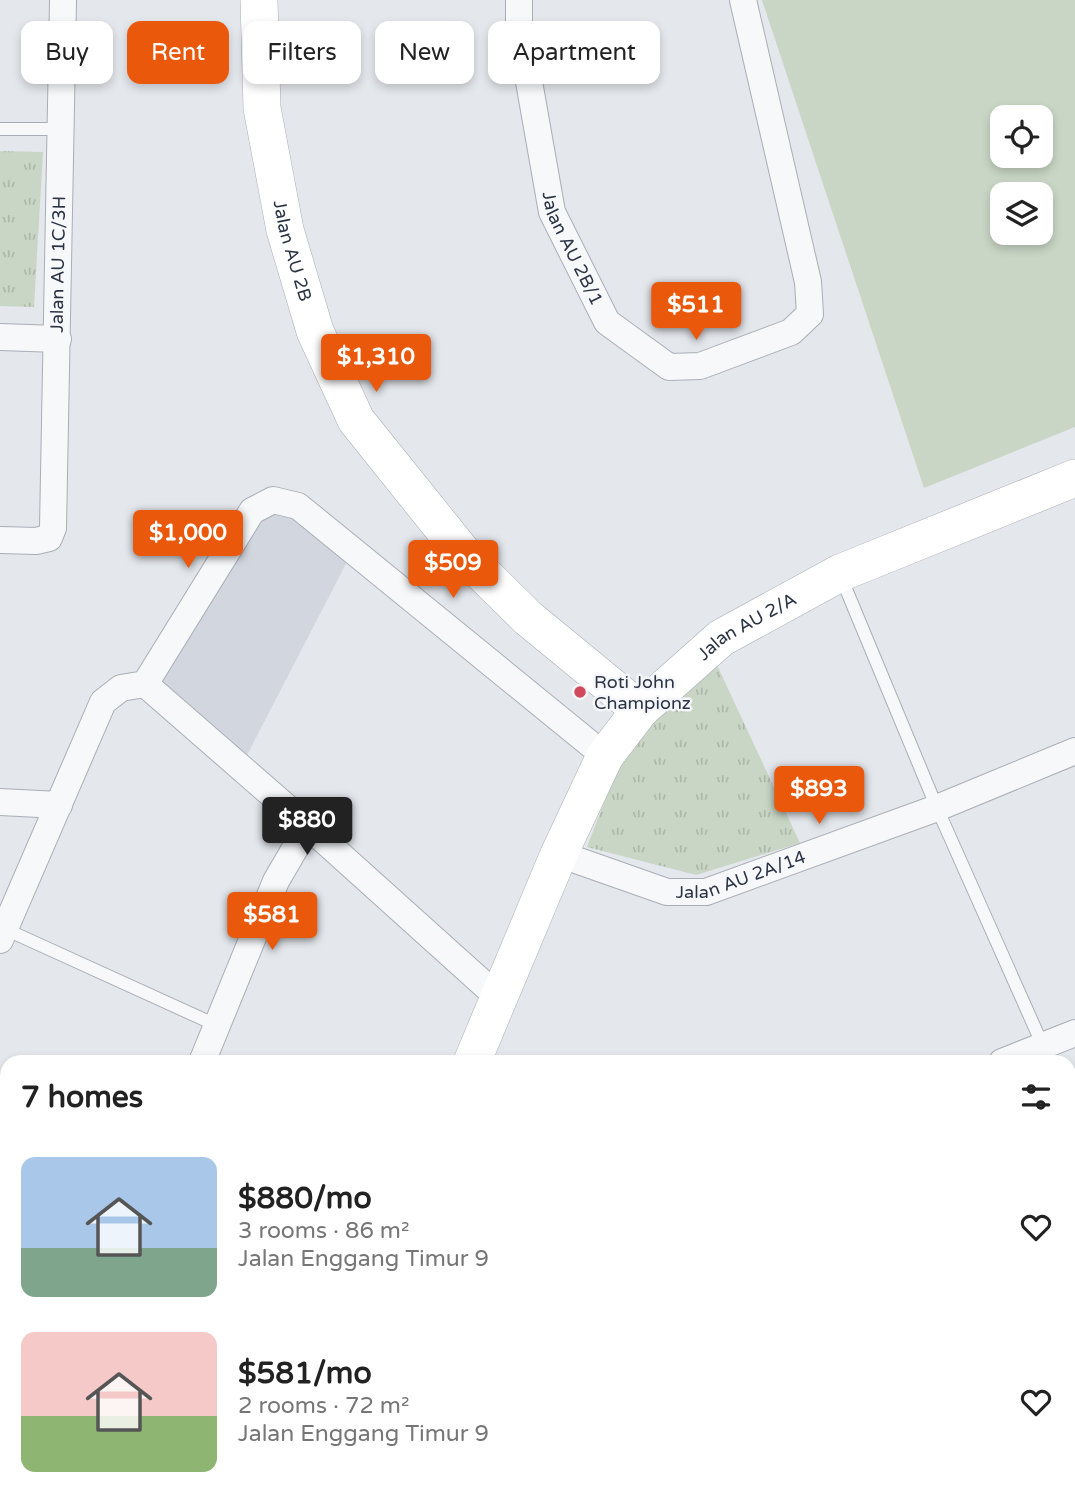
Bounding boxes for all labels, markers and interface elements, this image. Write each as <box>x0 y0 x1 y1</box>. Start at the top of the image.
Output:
chip: Buy <box>21 21 113 84</box>
chip: Rent <box>127 21 229 84</box>
chip: Filters <box>243 21 361 84</box>
chip: New <box>375 21 474 84</box>
chip: Apartment <box>488 21 660 84</box>
map controls <box>990 105 1053 245</box>
button: locate <box>990 105 1053 168</box>
button: layers <box>990 182 1053 245</box>
street label: Jalan AU 2B/1 <box>538 190 608 309</box>
street label: Jalan AU 1C/3H <box>46 196 70 333</box>
street label: Jalan AU 2B <box>269 198 317 304</box>
pin: $511 <box>655 282 737 342</box>
text: $511 <box>667 291 725 319</box>
pin: $1,310 <box>319 334 433 394</box>
text: $1,310 <box>337 343 415 371</box>
pin: $1,000 <box>131 510 245 570</box>
text: $1,000 <box>149 519 227 547</box>
pin: $509 <box>412 540 494 600</box>
text: $509 <box>424 549 482 577</box>
street label: Jalan AU 2/A <box>693 588 800 665</box>
place label: Roti John Championz <box>594 671 691 714</box>
marker: Roti John Championz <box>572 684 588 700</box>
pin: $893 <box>778 766 860 826</box>
text: $893 <box>790 775 848 803</box>
pin: $880 <box>266 798 348 857</box>
text: $880 <box>278 806 336 834</box>
street label: Jalan AU 2A/14 <box>676 846 809 903</box>
pin: $581 <box>231 892 313 952</box>
text: $581 <box>243 901 301 929</box>
icon: filters <box>1017 1078 1055 1116</box>
text: 7 homes <box>21 1079 143 1116</box>
text: $880/mo <box>238 1180 372 1217</box>
icon: home <box>77 1185 161 1269</box>
icon: heart <box>1017 1208 1055 1246</box>
text: 3 rooms · 86 m² <box>238 1217 409 1245</box>
text: Jalan Enggang Timur 9 <box>238 1245 489 1273</box>
text: $581/mo <box>238 1355 372 1392</box>
icon: home <box>77 1360 161 1444</box>
icon: heart <box>1017 1383 1055 1421</box>
text: 2 rooms · 72 m² <box>238 1392 409 1420</box>
text: Jalan Enggang Timur 9 <box>238 1420 489 1448</box>

